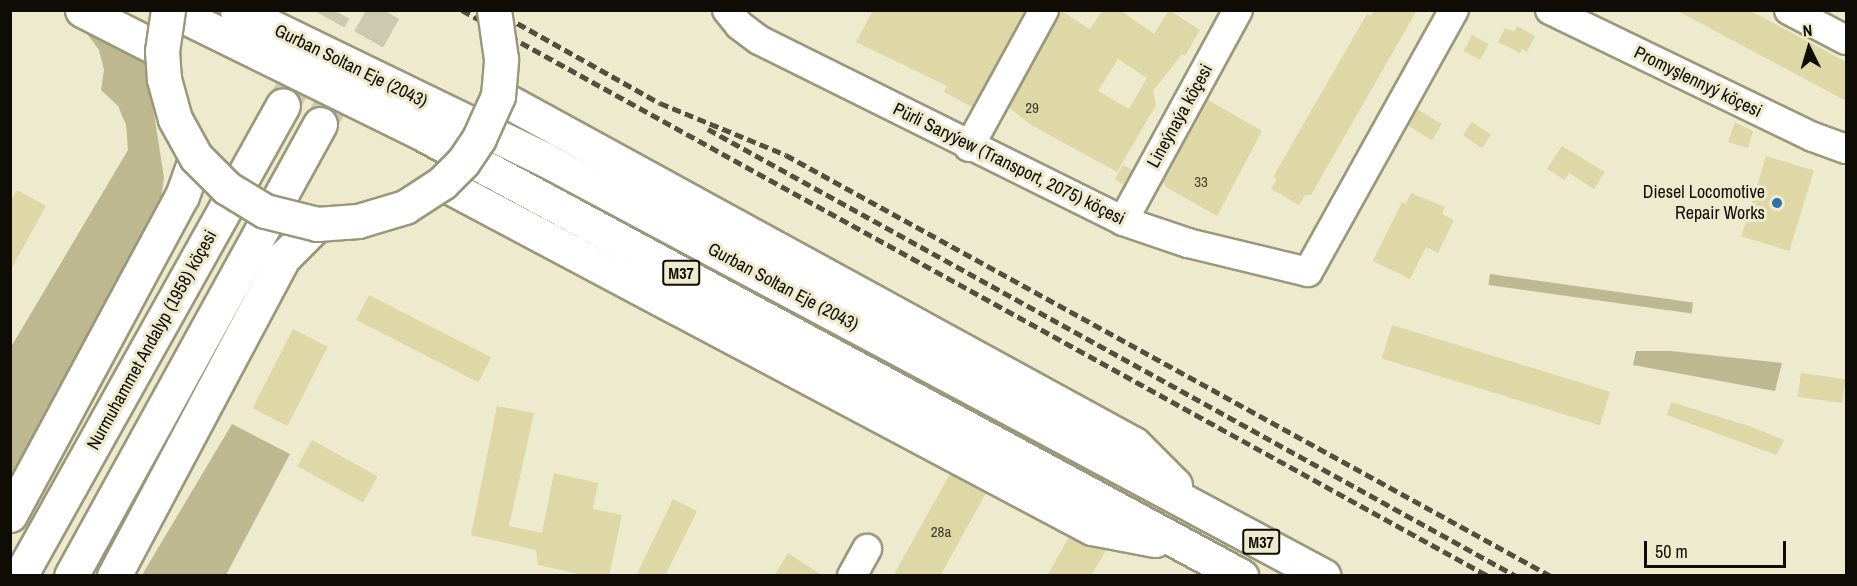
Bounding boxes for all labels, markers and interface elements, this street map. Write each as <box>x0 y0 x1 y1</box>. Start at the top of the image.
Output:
north arrow <box>1779 18 1839 78</box>
text: N <box>1802 19 1813 41</box>
street label: Gurban Soltan Eje (2043) <box>271 20 431 112</box>
street label: Promyşlennyý köçesi <box>1631 42 1765 122</box>
street label: Lineýnaýa köçesi <box>1143 61 1217 171</box>
street label: Pürli Saryýew (Transport, 2075) köçesi <box>889 98 1129 230</box>
house number: 29 <box>1025 99 1039 117</box>
house number: 33 <box>1194 173 1208 191</box>
place label: Diesel Locomotive Repair Works <box>1643 182 1765 224</box>
marker: Diesel Locomotive Repair Works <box>1770 196 1784 210</box>
street label: Nurmuhammet Andalyp (1958) köçesi <box>82 226 222 454</box>
street label: Gurban Soltan Eje (2043) <box>704 238 862 336</box>
road number: M37 <box>662 260 700 286</box>
house number: 28a <box>931 523 951 541</box>
road number: M37 <box>1242 529 1280 555</box>
scale bar <box>1647 529 1790 567</box>
text: 50 m <box>1655 539 1688 564</box>

